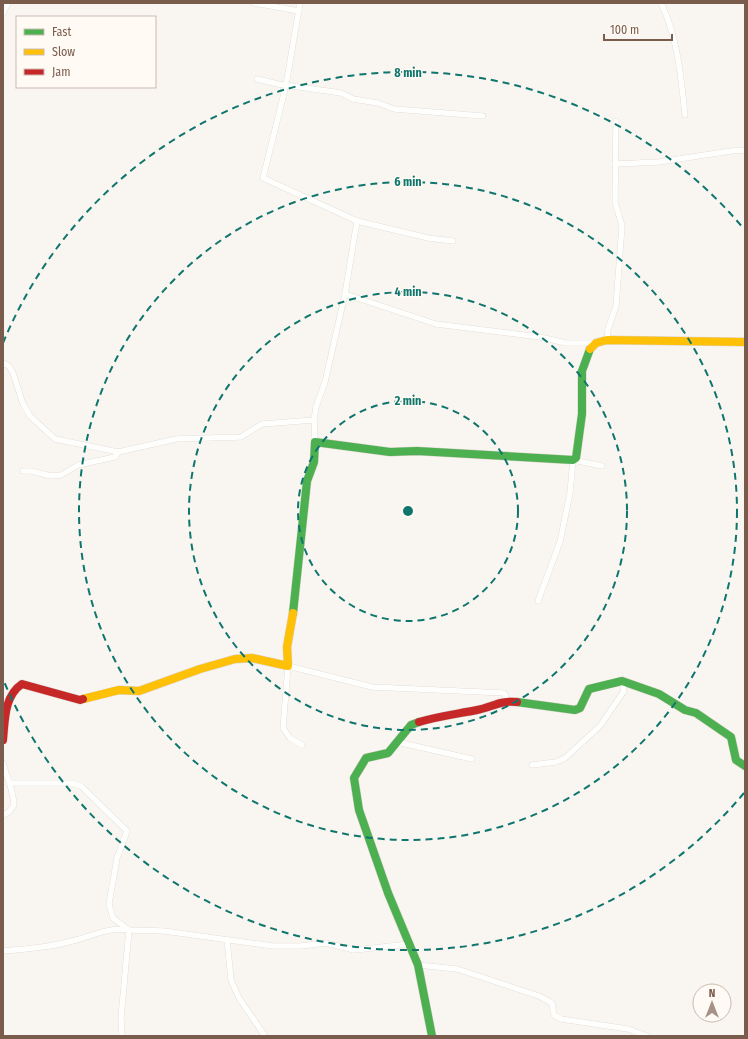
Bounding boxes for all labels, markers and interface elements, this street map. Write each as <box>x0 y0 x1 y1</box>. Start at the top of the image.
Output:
legend <box>16 16 156 88</box>
scale bar <box>604 16 672 42</box>
text: 100 m <box>610 23 639 37</box>
text: Fast <box>52 25 71 39</box>
text: Slow <box>52 45 75 59</box>
text: Jam <box>52 65 70 79</box>
text: 8 min <box>394 66 422 80</box>
text: 6 min <box>394 175 422 189</box>
text: 4 min <box>394 285 422 299</box>
text: 2 min <box>394 394 421 408</box>
centre of rings <box>401 504 415 518</box>
north arrow <box>692 983 732 1023</box>
text: N <box>709 987 715 1000</box>

